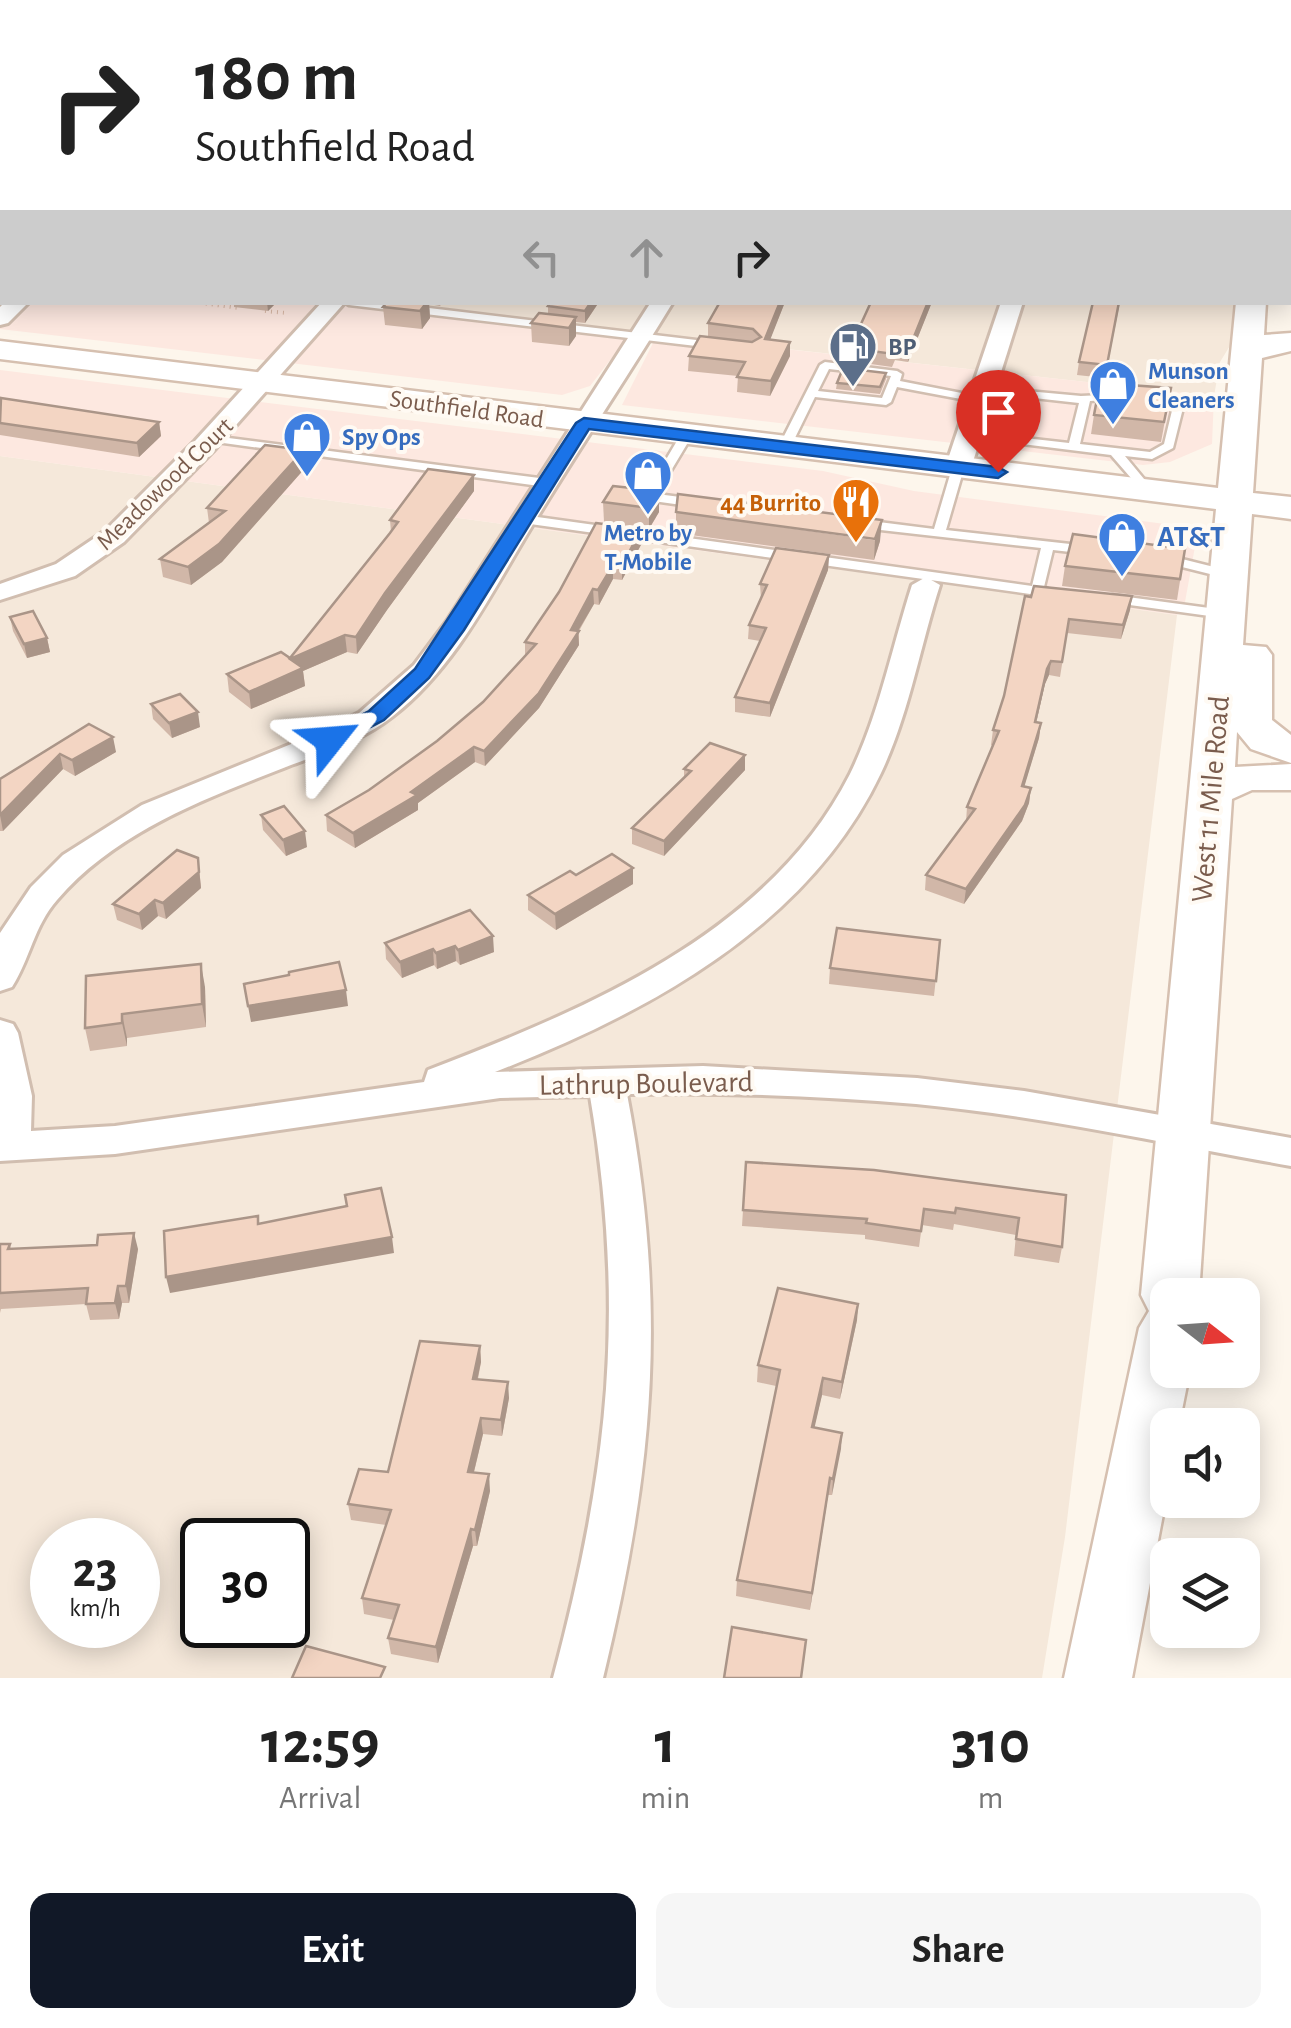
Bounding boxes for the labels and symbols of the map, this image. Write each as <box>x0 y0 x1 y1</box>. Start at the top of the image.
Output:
fuel station icon: BP <box>827 320 879 388</box>
place label: BP <box>888 335 916 360</box>
shop icon: Munson Cleaners <box>1087 358 1139 426</box>
place label: Munson Cleaners <box>1148 359 1235 413</box>
pin <box>956 370 1041 473</box>
street label: Southfield Road <box>388 386 546 433</box>
shop icon: Spy Ops <box>281 410 333 478</box>
street label: Meadowood Court <box>92 413 238 555</box>
place label: Spy Ops <box>342 425 421 450</box>
shop icon: Metro by T-Mobile <box>622 448 674 516</box>
restaurant icon: 44 Burrito <box>830 476 882 544</box>
place label: 44 Burrito <box>720 491 821 516</box>
shop icon: AT&T <box>1096 510 1148 578</box>
place label: Metro by T-Mobile <box>604 521 693 575</box>
place label: AT&T <box>1157 522 1225 552</box>
position arrow <box>278 688 382 792</box>
street label: West 11 Mile Road <box>1187 695 1235 904</box>
street label: Lathrup Boulevard <box>539 1067 754 1101</box>
north arrow <box>1150 1278 1260 1388</box>
speed limit sign: 30 <box>180 1518 310 1648</box>

